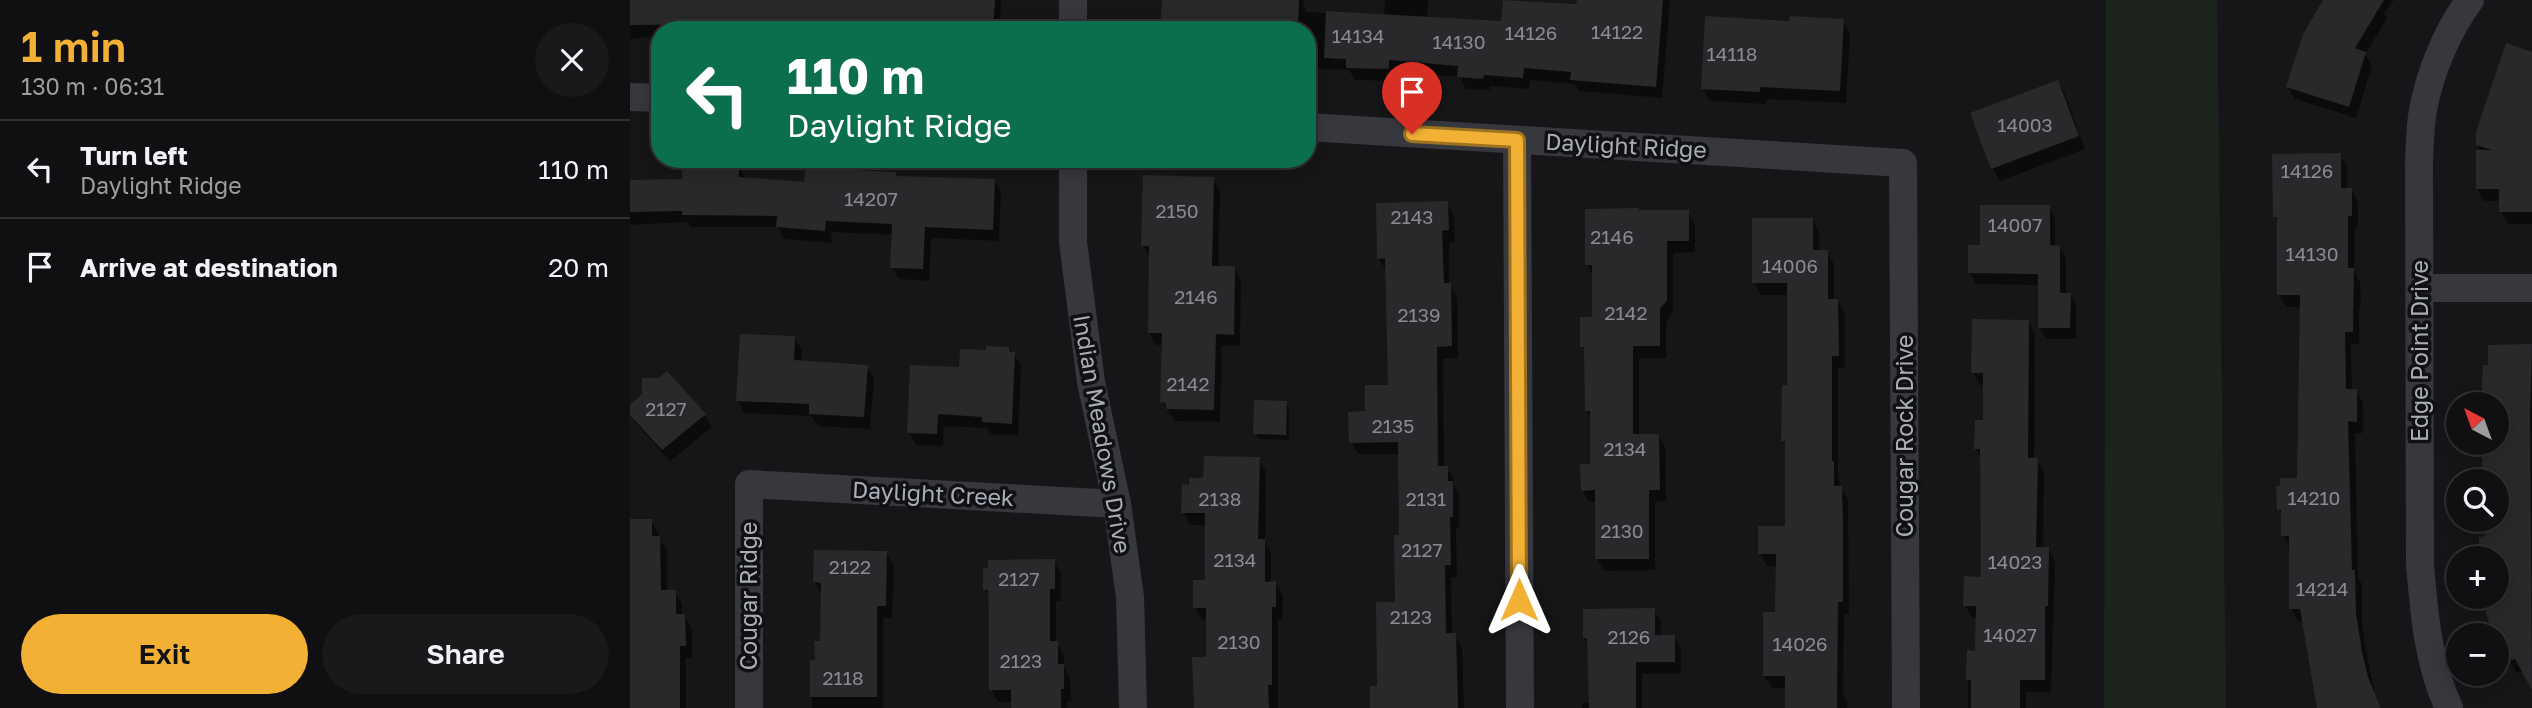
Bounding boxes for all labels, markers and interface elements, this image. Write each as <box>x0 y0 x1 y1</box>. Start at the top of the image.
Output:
house number: 14122 <box>1591 20 1643 43</box>
text: 1 min <box>21 21 126 71</box>
house number: 14126 <box>1505 21 1557 44</box>
button: close <box>535 23 609 97</box>
house number: 14134 <box>1332 24 1384 47</box>
house number: 14130 <box>1433 30 1485 53</box>
house number: 14118 <box>1707 42 1757 65</box>
text: 110 m <box>787 46 924 105</box>
icon: left <box>672 49 763 140</box>
pin <box>1382 62 1442 134</box>
text: 130 m · 06:31 <box>21 72 164 100</box>
icon: arrive <box>1393 73 1431 111</box>
text: Daylight Ridge <box>787 106 1012 144</box>
house number: 14003 <box>1997 113 2053 136</box>
street label: Daylight Ridge <box>1545 127 1707 163</box>
text: Turn left <box>80 140 188 171</box>
icon: left <box>21 150 59 188</box>
text: 110 m <box>538 154 609 185</box>
house number: 14126 <box>2281 159 2333 182</box>
text: Daylight Ridge <box>80 171 241 199</box>
house number: 14207 <box>844 187 898 210</box>
house number: 2150 <box>1155 199 1199 222</box>
house number: 2143 <box>1391 205 1433 228</box>
house number: 14007 <box>1988 213 2042 236</box>
house number: 2146 <box>1590 225 1634 248</box>
house number: 14130 <box>2286 242 2338 265</box>
icon: arrive <box>21 248 59 286</box>
text: Arrive at destination <box>80 252 338 283</box>
text: 20 m <box>548 252 609 283</box>
house number: 14006 <box>1762 254 1818 277</box>
street label: Edge Point Drive <box>2405 260 2433 442</box>
house number: 2146 <box>1174 285 1218 308</box>
house number: 2142 <box>1605 301 1647 324</box>
house number: 2139 <box>1398 303 1440 326</box>
street label: Indian Meadows Drive <box>1068 312 1138 555</box>
street label: Cougar Rock Drive <box>1890 335 1918 537</box>
house number: 2142 <box>1167 372 1209 395</box>
north arrow <box>2446 392 2510 455</box>
map controls <box>2446 392 2509 686</box>
house number: 2127 <box>645 397 687 420</box>
house number: 2135 <box>1372 414 1414 437</box>
house number: 2134 <box>1604 437 1646 460</box>
button: search <box>2446 469 2509 532</box>
street label: Daylight Creek <box>851 475 1015 511</box>
house number: 14210 <box>2288 486 2340 509</box>
house number: 2138 <box>1199 487 1241 510</box>
house number: 2131 <box>1406 487 1446 510</box>
house number: 2130 <box>1600 519 1644 542</box>
street label: Cougar Ridge <box>734 522 762 670</box>
house number: 2127 <box>1401 538 1443 561</box>
button: + <box>2446 546 2509 609</box>
house number: 2134 <box>1214 548 1256 571</box>
house number: 14023 <box>1988 550 2042 573</box>
house number: 2122 <box>829 555 871 578</box>
position arrow <box>1482 563 1556 637</box>
house number: 2127 <box>998 567 1040 590</box>
house number: 14214 <box>2296 577 2348 600</box>
house number: 2123 <box>1390 605 1432 628</box>
button: Exit <box>21 614 308 694</box>
button: Share <box>322 614 609 694</box>
house number: 14027 <box>1983 623 2037 646</box>
button: − <box>2446 623 2509 686</box>
house number: 2126 <box>1608 625 1650 648</box>
house number: 2130 <box>1217 630 1261 653</box>
house number: 14026 <box>1772 632 1828 655</box>
house number: 2123 <box>1000 649 1042 672</box>
house number: 2118 <box>822 666 864 689</box>

